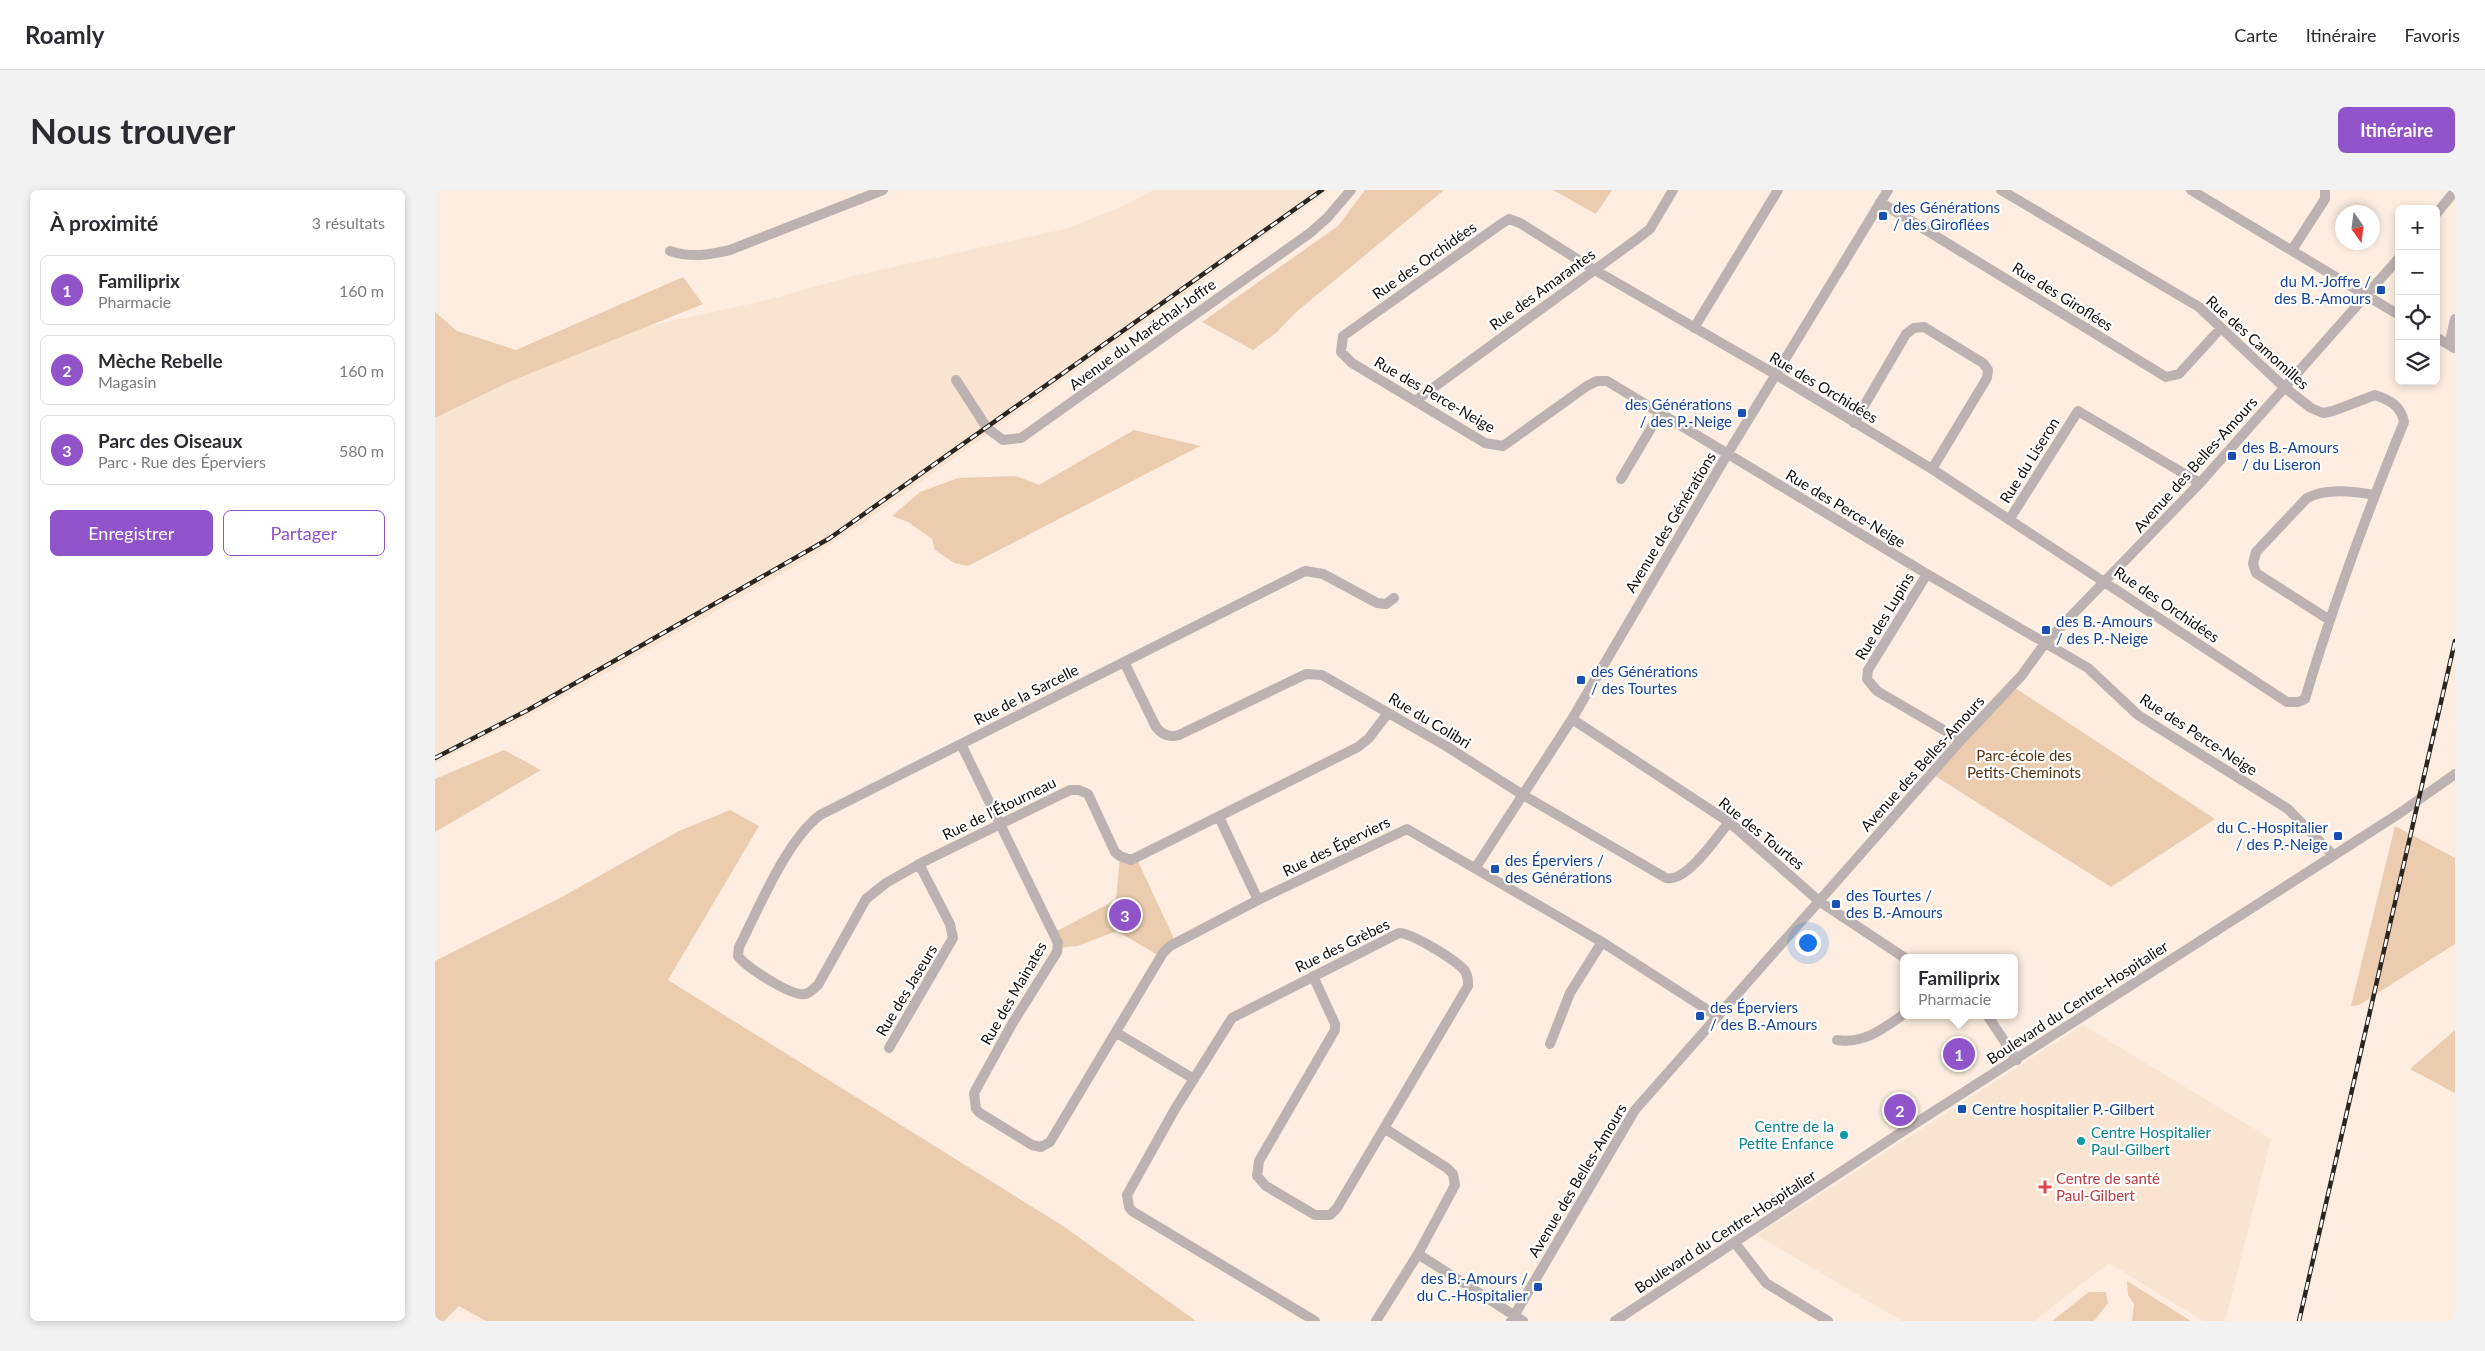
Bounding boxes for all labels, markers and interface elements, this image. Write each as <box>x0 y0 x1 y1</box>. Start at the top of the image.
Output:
text: Roamly <box>25 20 104 49</box>
text: Carte <box>2234 24 2278 46</box>
text: Itinéraire <box>2306 24 2376 46</box>
text: Favoris <box>2404 24 2460 46</box>
button: Itinéraire <box>2338 107 2455 153</box>
text: Nous trouver <box>30 109 235 151</box>
place label: des Générations / des Giroflées <box>1893 198 2000 233</box>
north arrow <box>2335 205 2380 250</box>
map controls <box>2395 205 2440 385</box>
button: + <box>2395 205 2440 250</box>
text: À proximité <box>50 210 158 235</box>
marker: des Générations / des Giroflées <box>1877 210 1889 222</box>
text: 3 résultats <box>312 213 385 232</box>
street label: Rue des Orchidées <box>1369 217 1479 303</box>
street label: Rue des Amarantes <box>1486 245 1598 333</box>
button: − <box>2395 250 2440 295</box>
street label: Rue des Giroflées <box>2009 258 2117 334</box>
text: Familiprix <box>98 269 180 292</box>
place label: du M.-Joffre / des B.-Amours <box>2274 272 2371 307</box>
street label: Avenue du Maréchal-Joffre <box>1065 275 1219 393</box>
text: 1 <box>62 281 72 300</box>
text: 160 m <box>339 281 384 300</box>
marker: du M.-Joffre / des B.-Amours <box>2375 284 2387 296</box>
street label: Rue des Camomilles <box>2203 291 2313 393</box>
text: Pharmacie <box>98 292 171 311</box>
button: locate <box>2395 295 2440 340</box>
button: layers <box>2395 340 2440 385</box>
street label: Rue des Orchidées <box>1767 348 1881 426</box>
text: Mèche Rebelle <box>98 349 223 372</box>
street label: Rue des Perce-Neige <box>1371 352 1499 436</box>
text: 2 <box>62 361 72 380</box>
text: 160 m <box>339 361 384 380</box>
text: Magasin <box>98 372 157 391</box>
street label: Avenue des Belles-Amours <box>2129 393 2261 535</box>
place label: des Générations / des P.-Neige <box>1625 395 1732 430</box>
marker: des Générations / des P.-Neige <box>1736 407 1748 419</box>
street label: Rue du Liseron <box>1996 414 2062 506</box>
text: Parc des Oiseaux <box>98 429 242 452</box>
place label: des B.-Amours / du Liseron <box>2242 438 2339 473</box>
text: 3 <box>62 441 72 460</box>
text: 580 m <box>339 441 384 460</box>
street label: Avenue des Générations <box>1621 449 1719 595</box>
marker: des B.-Amours / du Liseron <box>2226 450 2238 462</box>
text: Parc · Rue des Éperviers <box>98 452 266 471</box>
street label: Rue des Perce-Neige <box>1783 465 1909 551</box>
button: Enregistrer <box>50 510 213 556</box>
button: Partager <box>223 510 385 556</box>
street label: Rue des Orchidées <box>2111 562 2223 646</box>
street label: Rue des Lupins <box>1851 569 1917 663</box>
place label: des B.-Amours / des P.-Neige <box>2056 612 2153 647</box>
marker: des B.-Amours / des P.-Neige <box>2040 624 2052 636</box>
street label: Rue de la Sarcelle <box>971 660 1081 728</box>
place label: des Générations / des Tourtes <box>1591 662 1698 697</box>
marker: des Générations / des Tourtes <box>1575 674 1587 686</box>
street label: Rue du Colibri <box>1386 688 1474 752</box>
street label: Rue des Perce-Neige <box>2137 689 2261 779</box>
street label: Avenue des Belles-Amours <box>1856 692 1988 834</box>
park label: Parc-école des Petits-Cheminots <box>1967 746 2081 781</box>
street label: Rue de l'Étourneau <box>939 773 1059 843</box>
street label: Rue des Tourtes <box>1716 793 1808 873</box>
street label: Rue des Éperviers <box>1279 812 1393 880</box>
place label: du C.-Hospitalier / des P.-Neige <box>2217 818 2329 853</box>
marker: du C.-Hospitalier / des P.-Neige <box>2332 830 2344 842</box>
place label: des Éperviers / des Générations <box>1505 851 1612 886</box>
marker: des Éperviers / des Générations <box>1489 863 1501 875</box>
place label: des Tourtes / des B.-Amours <box>1846 886 1943 921</box>
pin: 3 <box>1109 896 1141 934</box>
marker: des Tourtes / des B.-Amours <box>1830 898 1842 910</box>
street label: Rue des Grèbes <box>1292 914 1392 976</box>
your location <box>1795 930 1821 956</box>
street label: Boulevard du Centre-Hospitalier <box>1983 936 2171 1067</box>
street label: Rue des Mainates <box>976 938 1050 1048</box>
street label: Rue des Jaseurs <box>872 941 940 1039</box>
popup <box>1900 954 2018 1019</box>
text: Familiprix <box>1918 966 2000 989</box>
text: Pharmacie <box>1918 989 1991 1008</box>
place label: des Éperviers / des B.-Amours <box>1710 998 1817 1033</box>
marker: des Éperviers / des B.-Amours <box>1694 1010 1706 1022</box>
pin: 1 <box>1943 1035 1975 1073</box>
pin: 2 <box>1884 1091 1916 1129</box>
street label: Avenue des Belles-Amours <box>1524 1100 1630 1260</box>
place label: Centre hospitalier P.-Gilbert <box>1972 1100 2155 1118</box>
marker: Centre hospitalier P.-Gilbert <box>1956 1103 1968 1115</box>
place label: Centre de la Petite Enfance <box>1738 1117 1834 1152</box>
place label: Centre Hospitalier Paul-Gilbert <box>2091 1123 2211 1158</box>
marker: Centre de la Petite Enfance <box>1838 1129 1850 1141</box>
marker: Centre Hospitalier Paul-Gilbert <box>2075 1135 2087 1147</box>
street label: Boulevard du Centre-Hospitalier <box>1631 1165 1819 1296</box>
place label: Centre de santé Paul-Gilbert <box>2056 1169 2160 1204</box>
marker: Centre de santé Paul-Gilbert <box>2038 1180 2052 1194</box>
place label: des B.-Amours / du C.-Hospitalier <box>1417 1269 1529 1304</box>
marker: des B.-Amours / du C.-Hospitalier <box>1532 1281 1544 1293</box>

